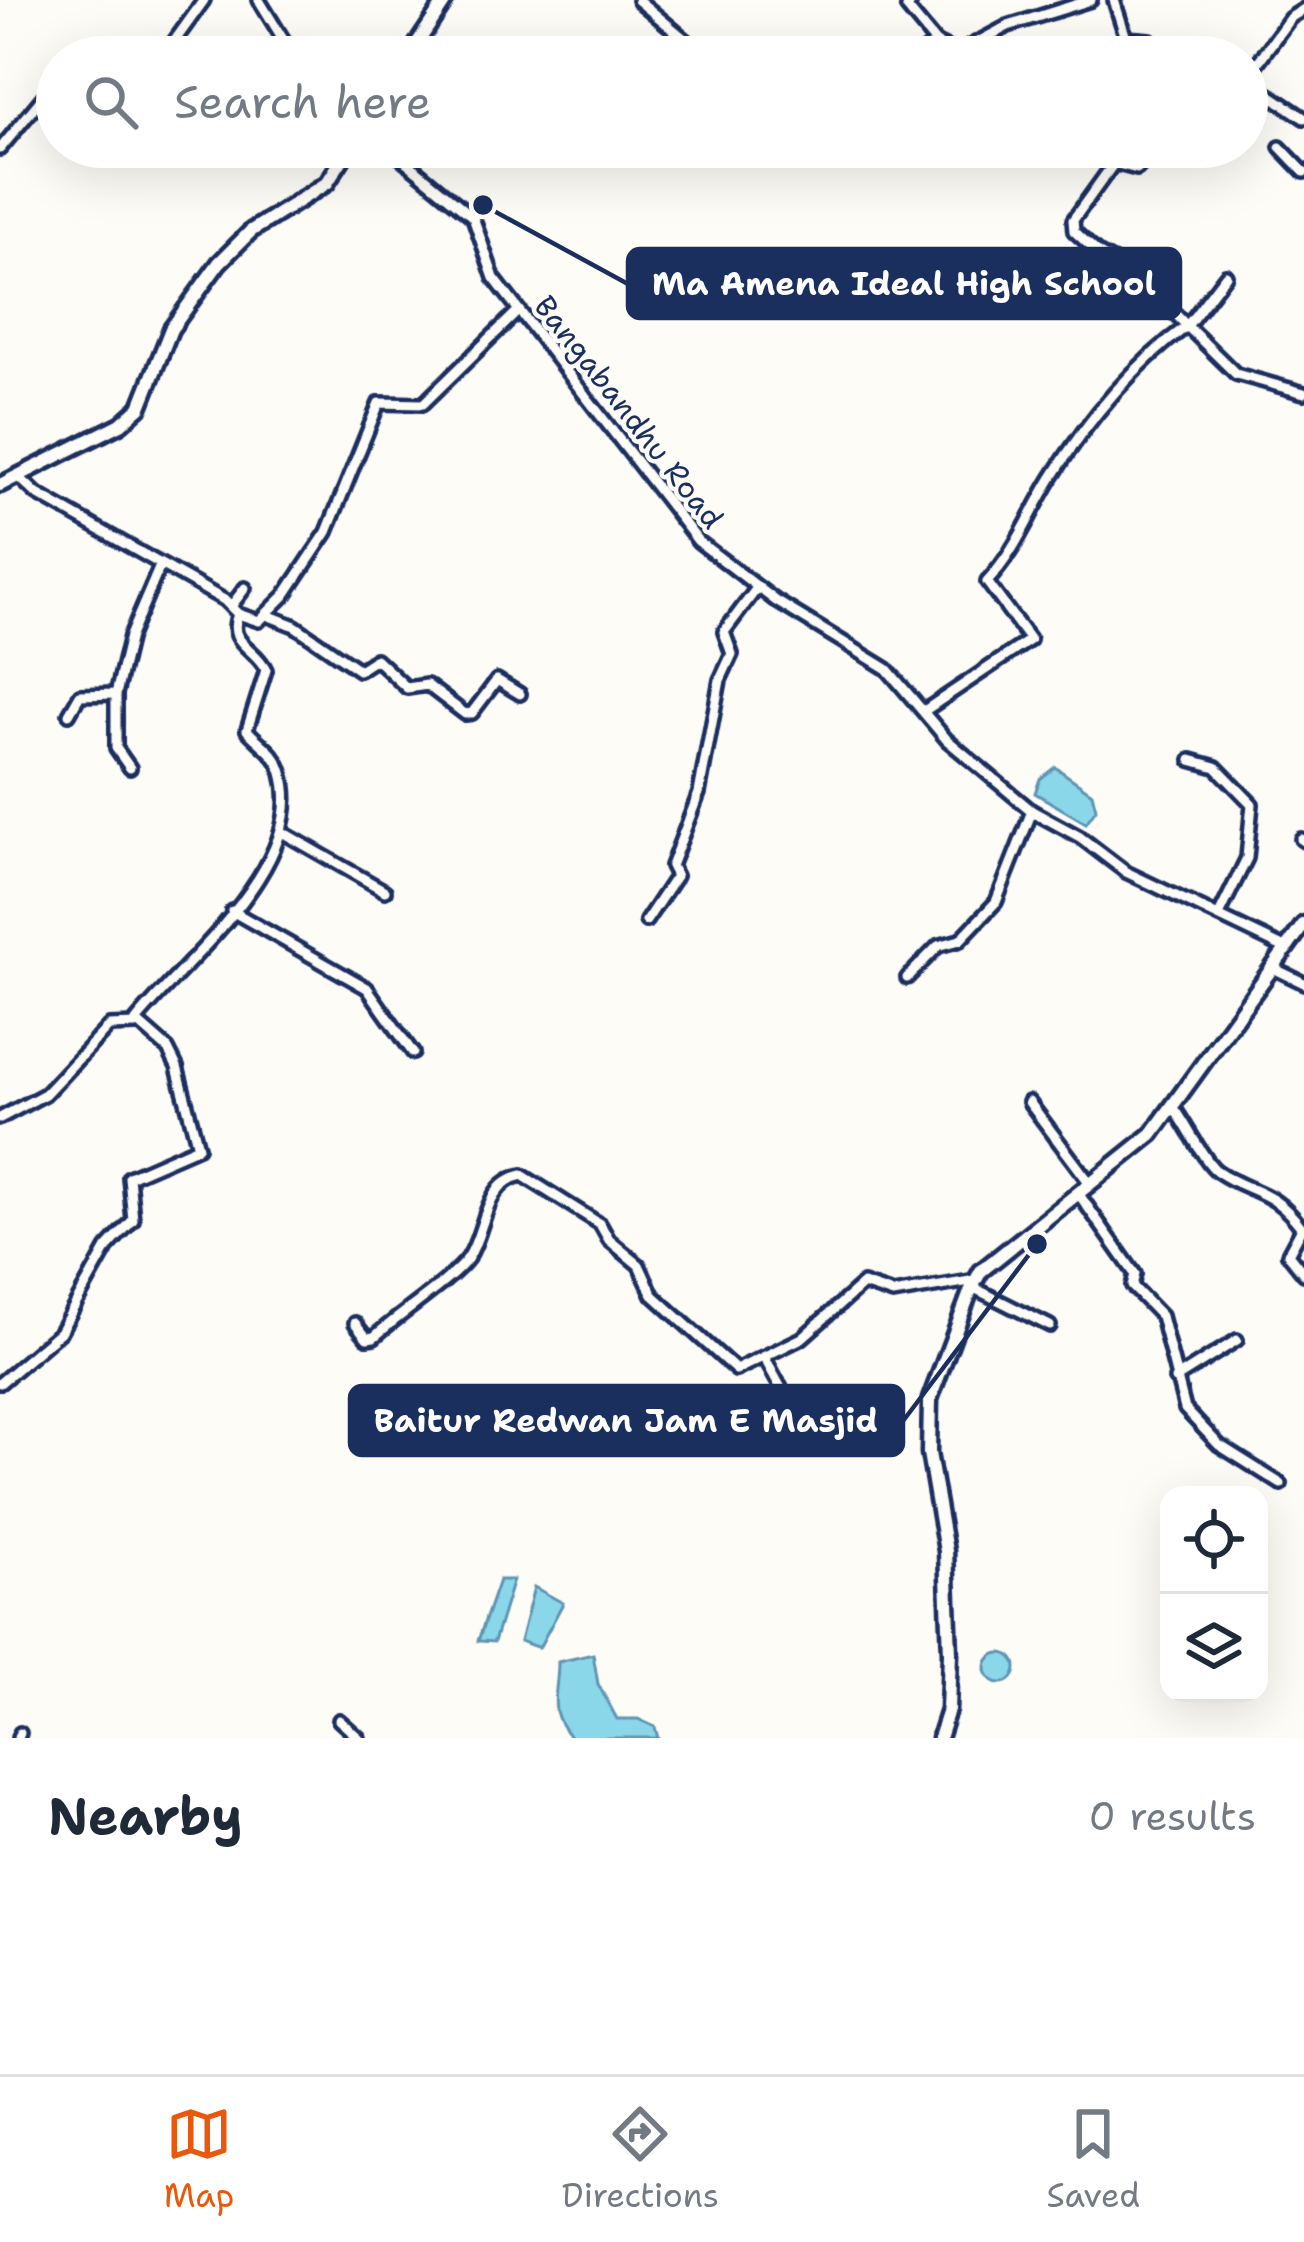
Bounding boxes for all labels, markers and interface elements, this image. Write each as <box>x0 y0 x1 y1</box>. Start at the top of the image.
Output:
search box <box>36 36 1268 168</box>
icon: search <box>78 69 144 135</box>
text: Search here <box>174 72 431 132</box>
callout: Ma Amena Ideal High School <box>628 249 1180 318</box>
text: Ma Amena Ideal High School <box>652 261 1156 306</box>
street label: Bangabandhu Road <box>525 287 733 537</box>
callout: Baitur Redwan Jam E Masjid <box>350 1386 903 1455</box>
text: Baitur Redwan Jam E Masjid <box>374 1398 878 1443</box>
map controls <box>1160 1486 1268 1702</box>
button: locate <box>1160 1486 1268 1594</box>
button: layers <box>1160 1594 1268 1702</box>
text: Nearby <box>48 1782 243 1850</box>
text: 0 results <box>1089 1790 1256 1842</box>
tab: Map <box>164 2101 234 2218</box>
tab: Directions <box>562 2101 719 2218</box>
tab: Saved <box>1047 2101 1140 2218</box>

